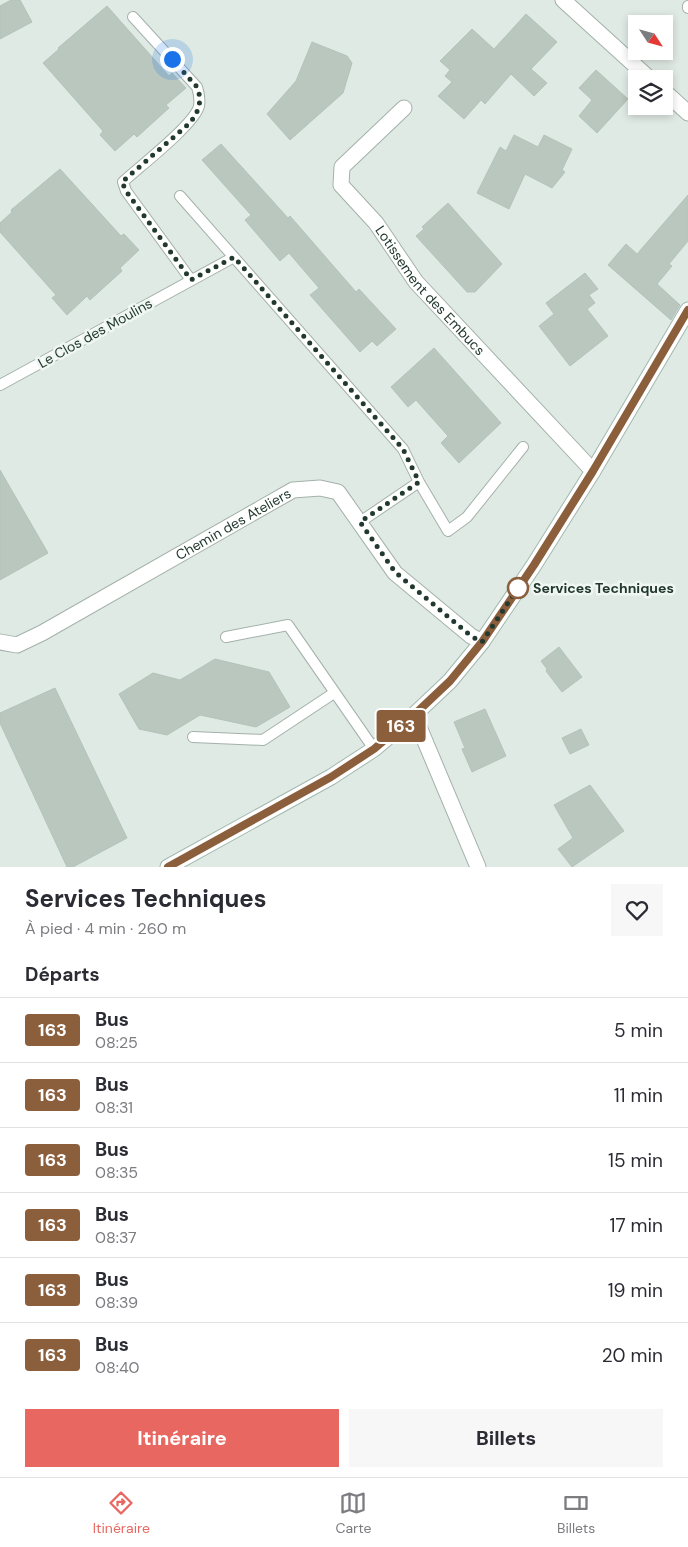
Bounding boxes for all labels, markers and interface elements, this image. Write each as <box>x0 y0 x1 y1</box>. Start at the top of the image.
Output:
north arrow <box>628 15 672 60</box>
map controls <box>628 15 673 115</box>
your location <box>160 47 185 72</box>
button: layers <box>628 70 673 115</box>
street label: Lotissement des Embucs <box>371 222 489 359</box>
street label: Le Clos des Moulins <box>35 294 155 372</box>
street label: Chemin des Ateliers <box>172 484 294 564</box>
marker: Services Techniques <box>507 577 529 599</box>
place label: Services Techniques <box>533 579 674 597</box>
line badge: 163 <box>372 710 430 742</box>
text: 163 <box>387 714 415 738</box>
text: Services Techniques <box>25 883 266 914</box>
button: heart <box>611 884 663 936</box>
text: À pied · 4 min · 260 m <box>25 918 186 939</box>
text: Départs <box>25 962 100 987</box>
text: Bus <box>95 1007 129 1032</box>
text: 163 <box>38 1018 67 1042</box>
text: 5 min <box>614 1018 663 1043</box>
text: 08:25 <box>95 1032 138 1053</box>
text: Bus <box>95 1072 129 1097</box>
text: 163 <box>38 1083 67 1107</box>
text: 11 min <box>614 1083 663 1108</box>
text: 08:31 <box>95 1097 133 1118</box>
text: Bus <box>95 1137 129 1162</box>
text: 163 <box>38 1148 67 1172</box>
text: 15 min <box>608 1148 663 1173</box>
text: 08:35 <box>95 1162 138 1183</box>
text: Bus <box>95 1202 129 1227</box>
text: 163 <box>38 1213 67 1237</box>
text: 17 min <box>609 1213 663 1238</box>
text: 08:37 <box>95 1227 137 1248</box>
text: Bus <box>95 1267 129 1292</box>
text: 163 <box>38 1278 67 1302</box>
text: 19 min <box>608 1278 663 1303</box>
text: 08:39 <box>95 1292 138 1313</box>
text: Bus <box>95 1332 129 1357</box>
text: 163 <box>38 1343 67 1367</box>
text: 20 min <box>602 1343 663 1368</box>
text: 08:40 <box>95 1357 140 1378</box>
button: Itinéraire <box>25 1409 339 1467</box>
button: Billets <box>349 1409 663 1467</box>
tab: Itinéraire <box>93 1489 150 1537</box>
tab: Carte <box>335 1489 371 1537</box>
tab: Billets <box>557 1489 595 1537</box>

